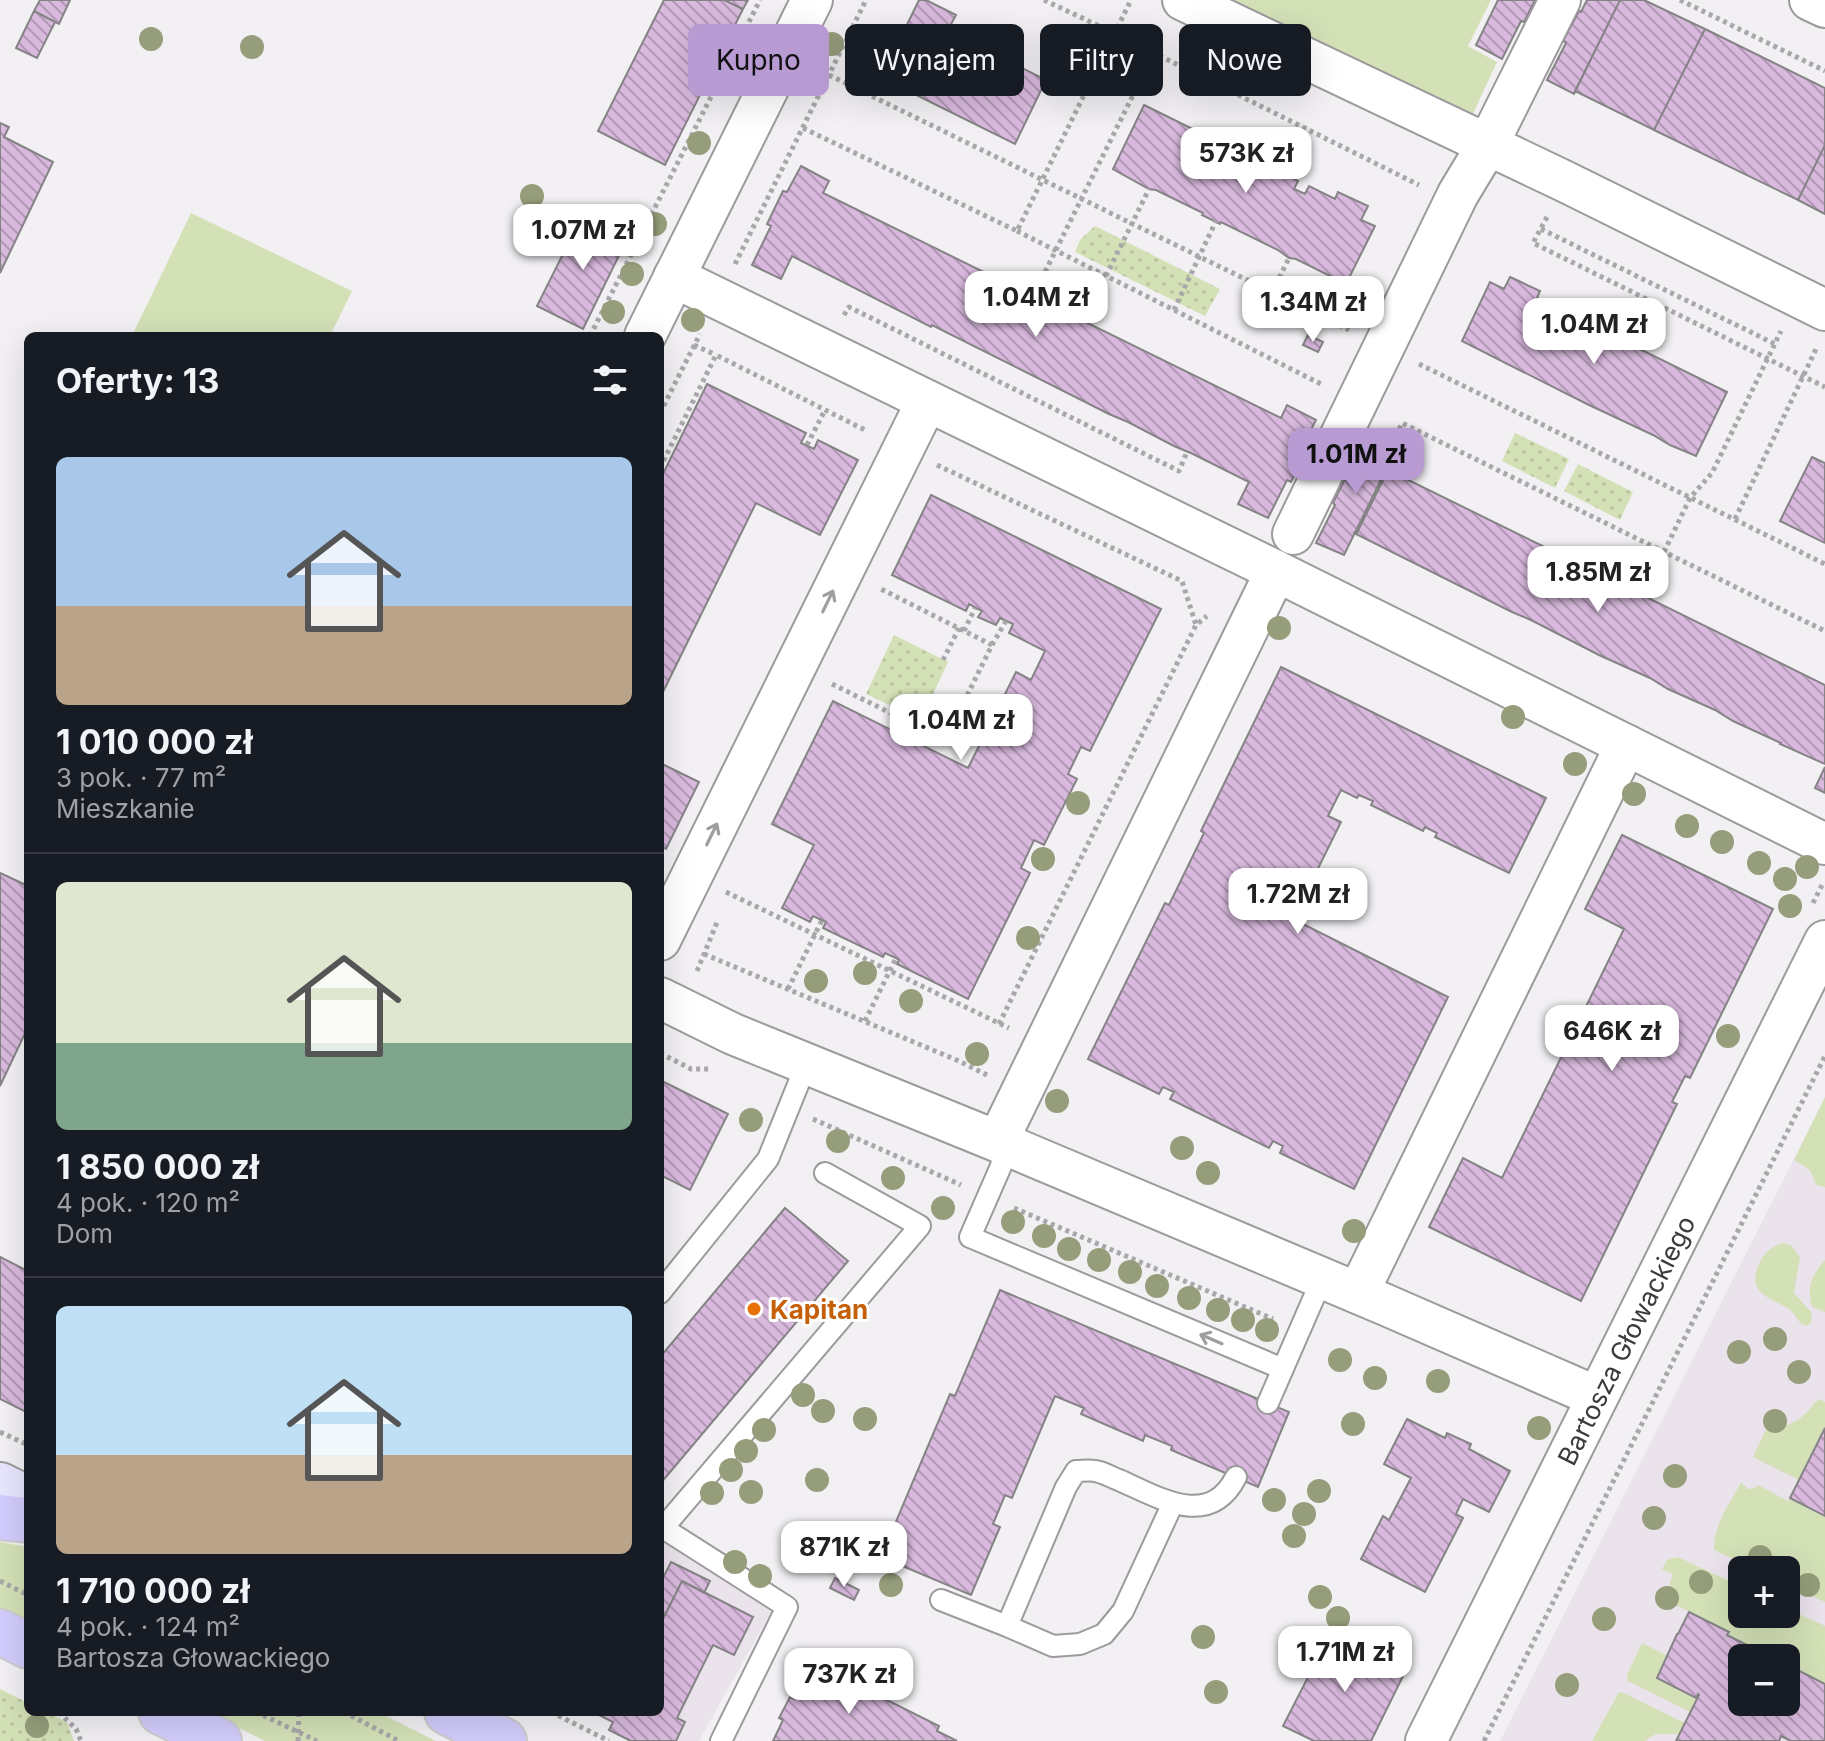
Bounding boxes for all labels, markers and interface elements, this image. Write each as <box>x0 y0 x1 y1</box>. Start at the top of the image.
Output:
chip: Kupno <box>688 24 829 96</box>
chip: Wynajem <box>845 24 1024 96</box>
chip: Filtry <box>1040 24 1163 96</box>
chip: Nowe <box>1179 24 1311 96</box>
pin: 573K zł <box>1172 127 1320 195</box>
text: 573K zł <box>1199 137 1293 168</box>
pin: 1.07M zł <box>500 204 666 272</box>
text: 1.07M zł <box>531 214 635 245</box>
pin: 1.04M zł <box>953 271 1119 339</box>
pin: 1.34M zł <box>1230 276 1396 344</box>
text: 1.04M zł <box>983 281 1089 312</box>
text: 1.34M zł <box>1260 286 1366 317</box>
pin: 1.04M zł <box>1511 298 1677 366</box>
text: 1.04M zł <box>1541 308 1647 339</box>
icon: filters <box>588 358 632 402</box>
text: Oferty: 13 <box>56 360 219 401</box>
pin: 1.01M zł <box>1273 428 1439 496</box>
text: 1.01M zł <box>1306 438 1406 469</box>
icon: home <box>272 509 416 653</box>
pin: 1.85M zł <box>1515 546 1681 614</box>
text: 1.85M zł <box>1545 556 1651 587</box>
one-way arrow <box>821 589 836 613</box>
pin: 1.04M zł <box>878 694 1044 762</box>
text: 1.04M zł <box>908 704 1014 735</box>
text: 1 010 000 zł <box>56 721 253 762</box>
text: 3 pok. · 77 m² <box>56 762 226 793</box>
text: Mieszkanie <box>56 793 195 824</box>
one-way arrow <box>706 823 721 846</box>
pin: 1.72M zł <box>1215 868 1381 936</box>
text: 1.72M zł <box>1246 878 1350 909</box>
icon: home <box>272 934 416 1078</box>
pin: 646K zł <box>1538 1005 1686 1073</box>
text: 646K zł <box>1563 1015 1661 1046</box>
text: 1 850 000 zł <box>56 1146 259 1187</box>
text: 4 pok. · 120 m² <box>56 1187 240 1218</box>
street label: Bartosza Głowackiego <box>1551 1210 1701 1470</box>
text: Dom <box>56 1218 113 1249</box>
place label: Kapitan <box>770 1294 868 1325</box>
marker: Kapitan <box>745 1300 763 1318</box>
one-way arrow <box>1199 1330 1224 1345</box>
icon: home <box>272 1358 416 1502</box>
pin: 871K zł <box>770 1521 918 1589</box>
text: 871K zł <box>799 1531 889 1562</box>
map controls <box>1728 1556 1800 1716</box>
button: + <box>1728 1556 1800 1628</box>
text: 1 710 000 zł <box>56 1570 250 1611</box>
text: 4 pok. · 124 m² <box>56 1611 240 1642</box>
pin: 1.71M zł <box>1262 1626 1428 1694</box>
text: 1.71M zł <box>1296 1636 1394 1667</box>
text: Bartosza Głowackiego <box>56 1642 330 1673</box>
button: − <box>1728 1644 1800 1716</box>
pin: 737K zł <box>775 1648 923 1716</box>
text: 737K zł <box>802 1658 896 1689</box>

